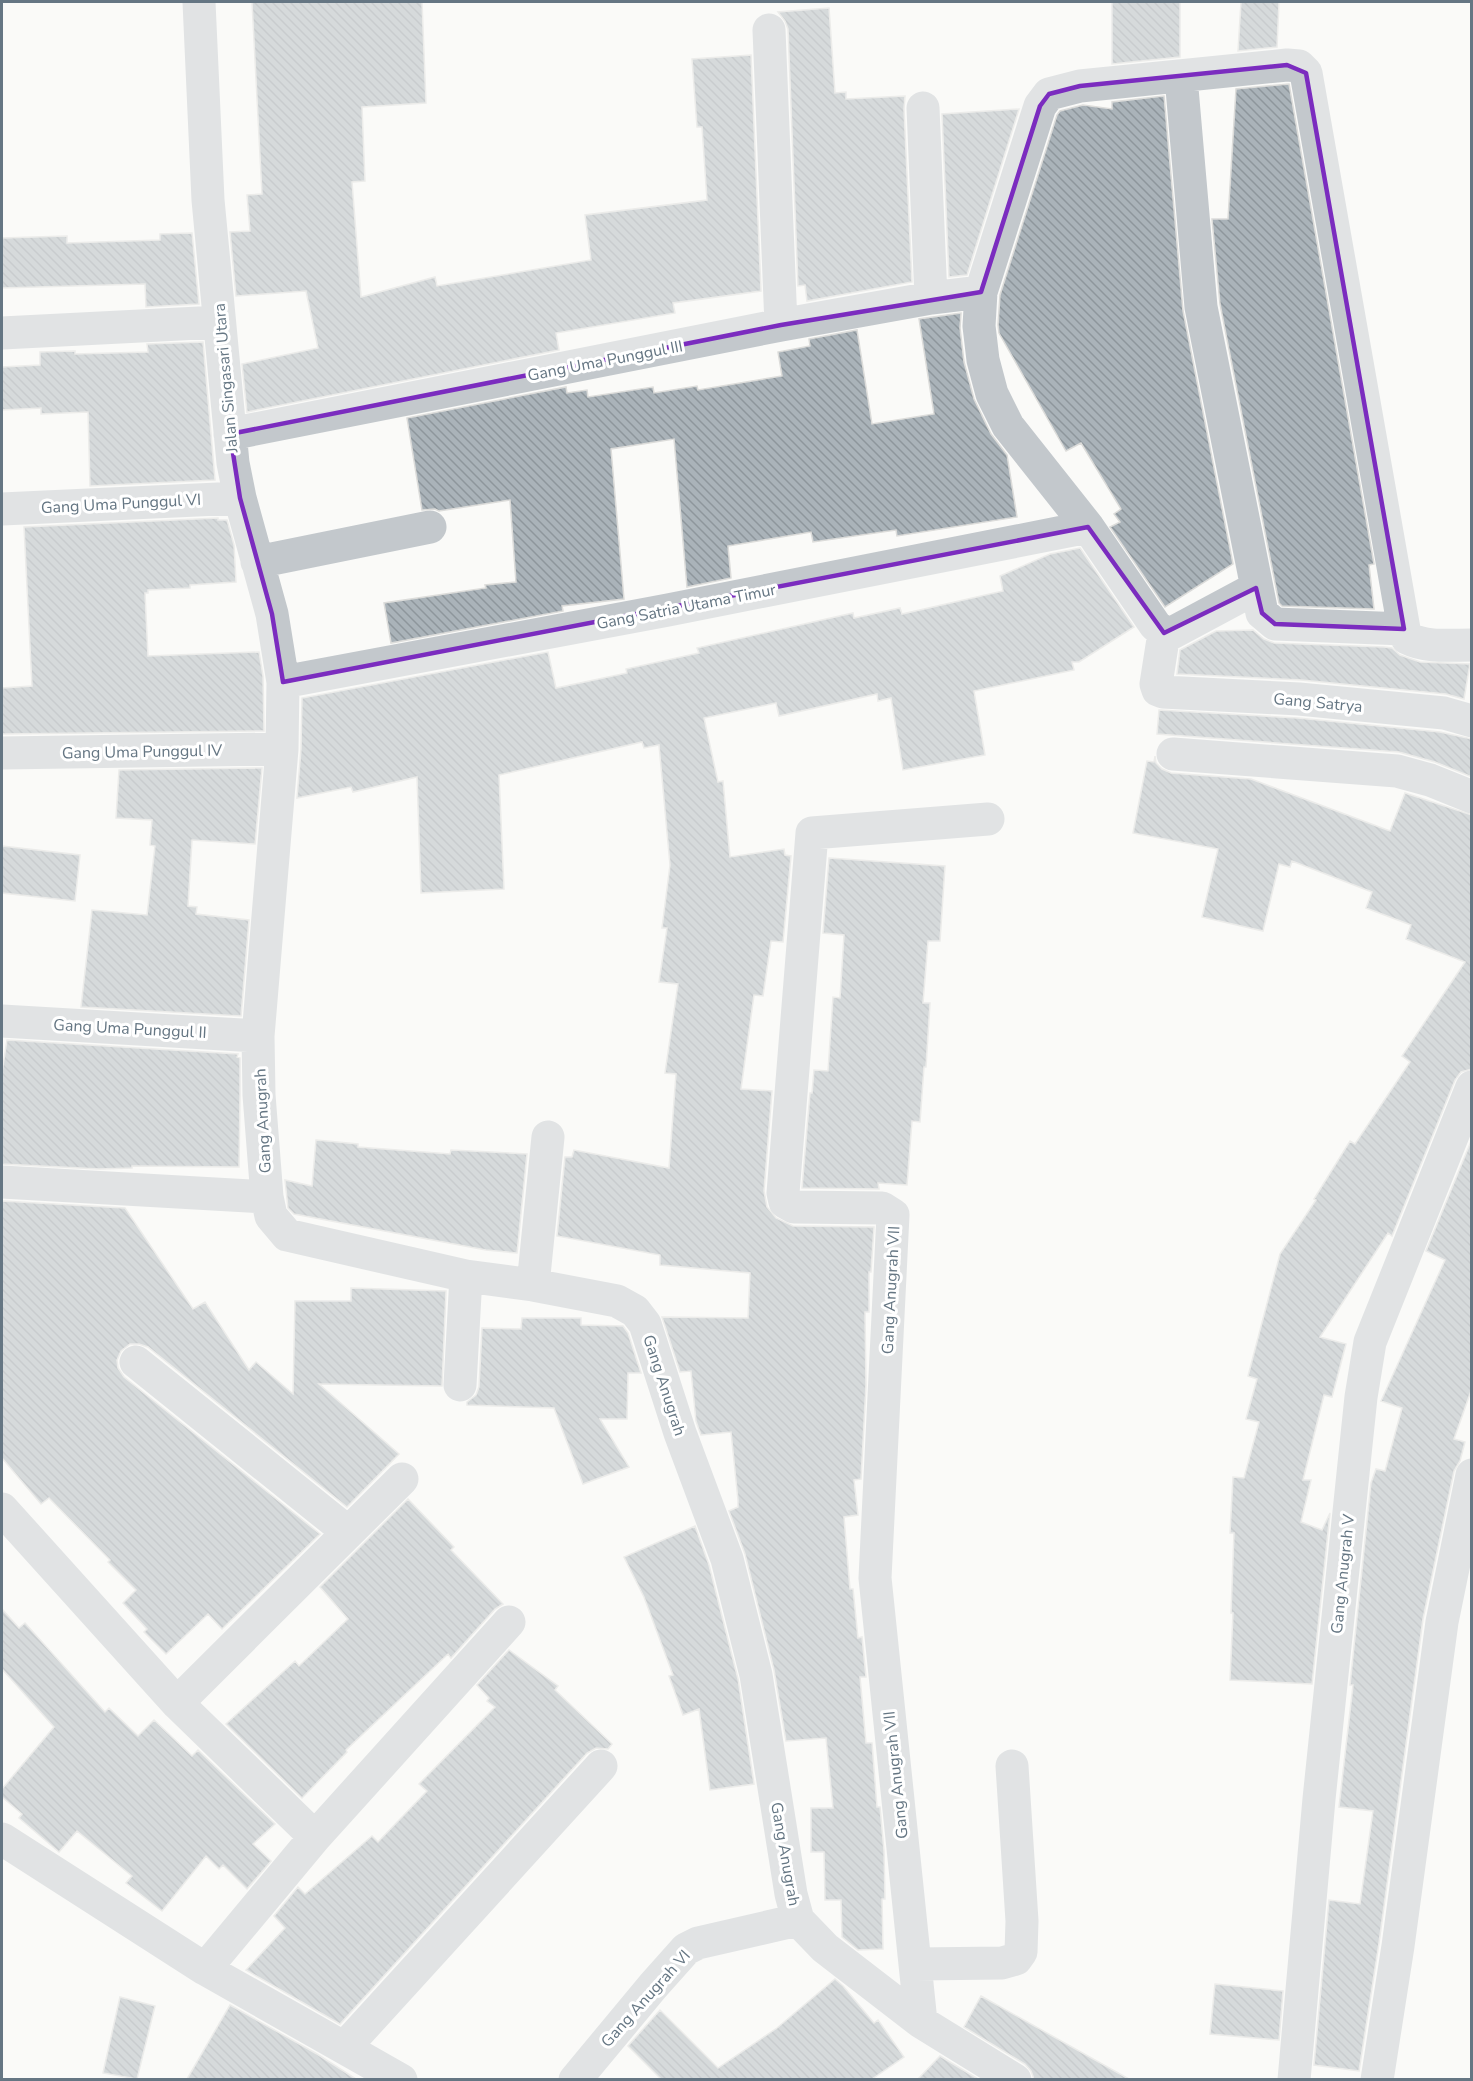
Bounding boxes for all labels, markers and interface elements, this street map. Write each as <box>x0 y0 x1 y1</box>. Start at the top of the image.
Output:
street label: Jalan Singasari Utara <box>208 302 244 455</box>
street label: Gang Uma Punggul III <box>526 335 685 387</box>
street label: Gang Uma Punggul VI <box>40 489 202 519</box>
street label: Gang Satria Utama Timur <box>595 579 778 635</box>
street label: Gang Satrya <box>1272 688 1363 718</box>
street label: Gang Uma Punggul IV <box>62 740 223 764</box>
street label: Gang Uma Punggul II <box>53 1014 207 1044</box>
street label: Gang Anugrah <box>249 1068 277 1174</box>
street label: Gang Anugrah VII <box>877 1225 905 1355</box>
street label: Gang Anugrah <box>637 1332 691 1439</box>
street label: Gang Anugrah V <box>1326 1512 1360 1635</box>
street label: Gang Anugrah VII <box>878 1710 914 1840</box>
street label: Gang Anugrah <box>765 1801 805 1908</box>
street label: Gang Anugrah VI <box>596 1945 695 2052</box>

